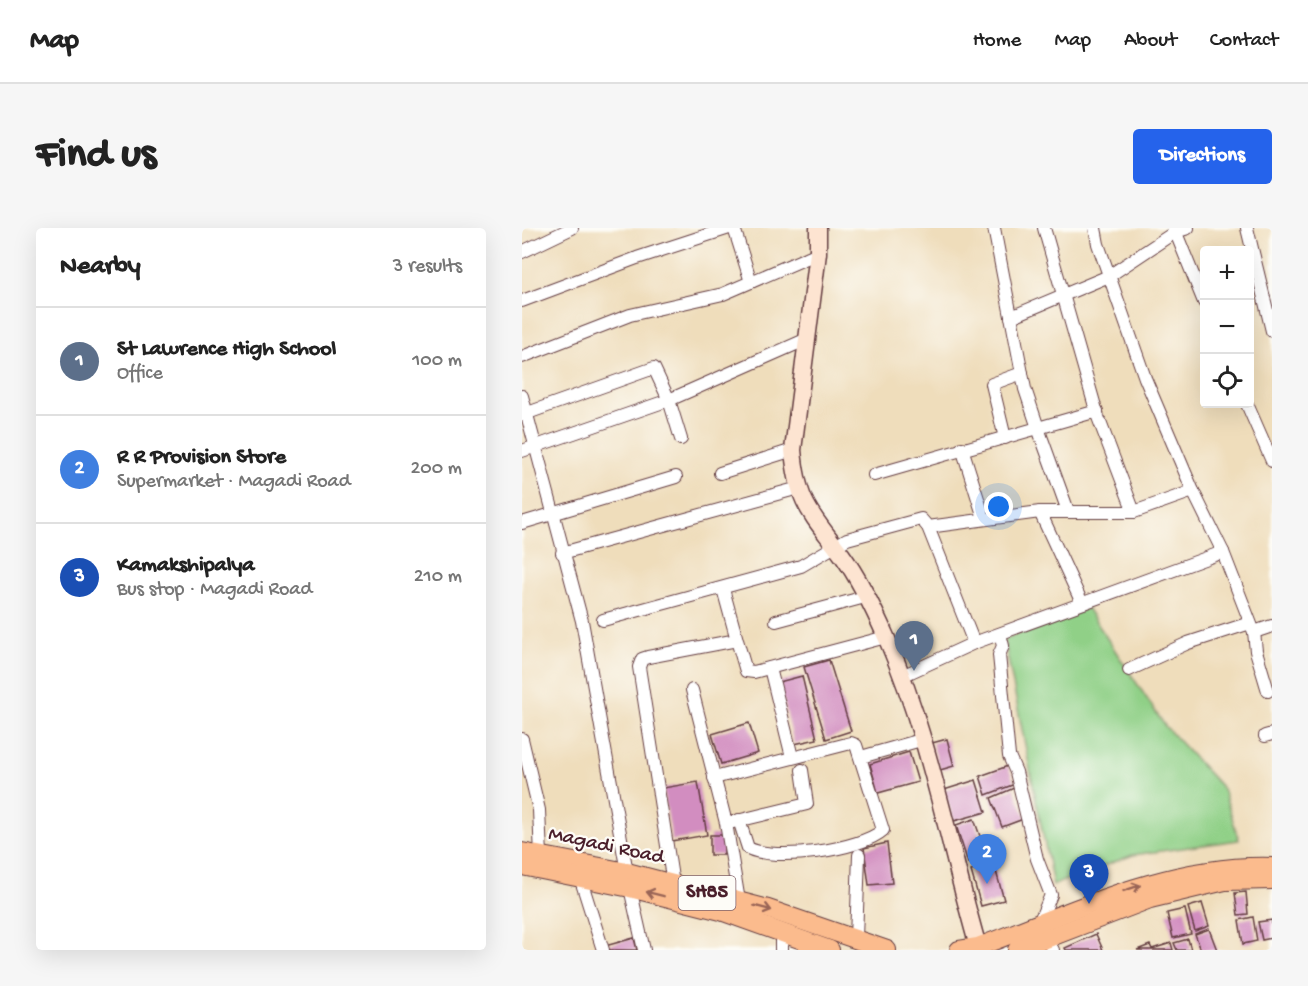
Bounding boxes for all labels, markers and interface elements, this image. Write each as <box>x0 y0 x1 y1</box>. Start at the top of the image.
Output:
text: Map <box>30 25 79 58</box>
text: Home <box>973 29 1021 54</box>
text: Map <box>1054 29 1091 54</box>
text: About <box>1124 29 1177 54</box>
text: Contact <box>1210 29 1278 54</box>
button: Directions <box>1133 129 1272 184</box>
text: Find us <box>36 132 156 181</box>
map controls <box>1200 246 1254 408</box>
button: + <box>1200 246 1254 300</box>
text: Nearby <box>60 252 141 283</box>
text: 3 results <box>393 256 462 279</box>
button: − <box>1200 300 1254 354</box>
text: St Lawrence High School <box>117 337 336 363</box>
text: 1 <box>75 350 84 373</box>
text: 100 m <box>412 350 462 373</box>
button: locate <box>1200 354 1254 408</box>
text: Office <box>117 363 163 386</box>
text: R R Provision Store <box>117 445 286 471</box>
text: 2 <box>75 458 84 481</box>
text: 200 m <box>411 458 462 481</box>
text: Supermarket · Magadi Road <box>117 471 350 494</box>
your location <box>984 492 1013 521</box>
text: Kamakshipalya <box>117 553 255 579</box>
text: 3 <box>74 566 85 589</box>
text: 210 m <box>414 566 462 589</box>
text: Bus stop · Magadi Road <box>117 579 312 602</box>
pin: 1 <box>894 622 934 671</box>
street label: Magadi Road <box>546 823 668 872</box>
pin: 2 <box>968 834 1006 884</box>
pin: 3 <box>1070 854 1108 904</box>
road number: SH85 <box>678 876 735 910</box>
one-way arrow <box>1122 882 1141 893</box>
one-way arrow <box>645 887 664 899</box>
one-way arrow <box>753 902 772 914</box>

